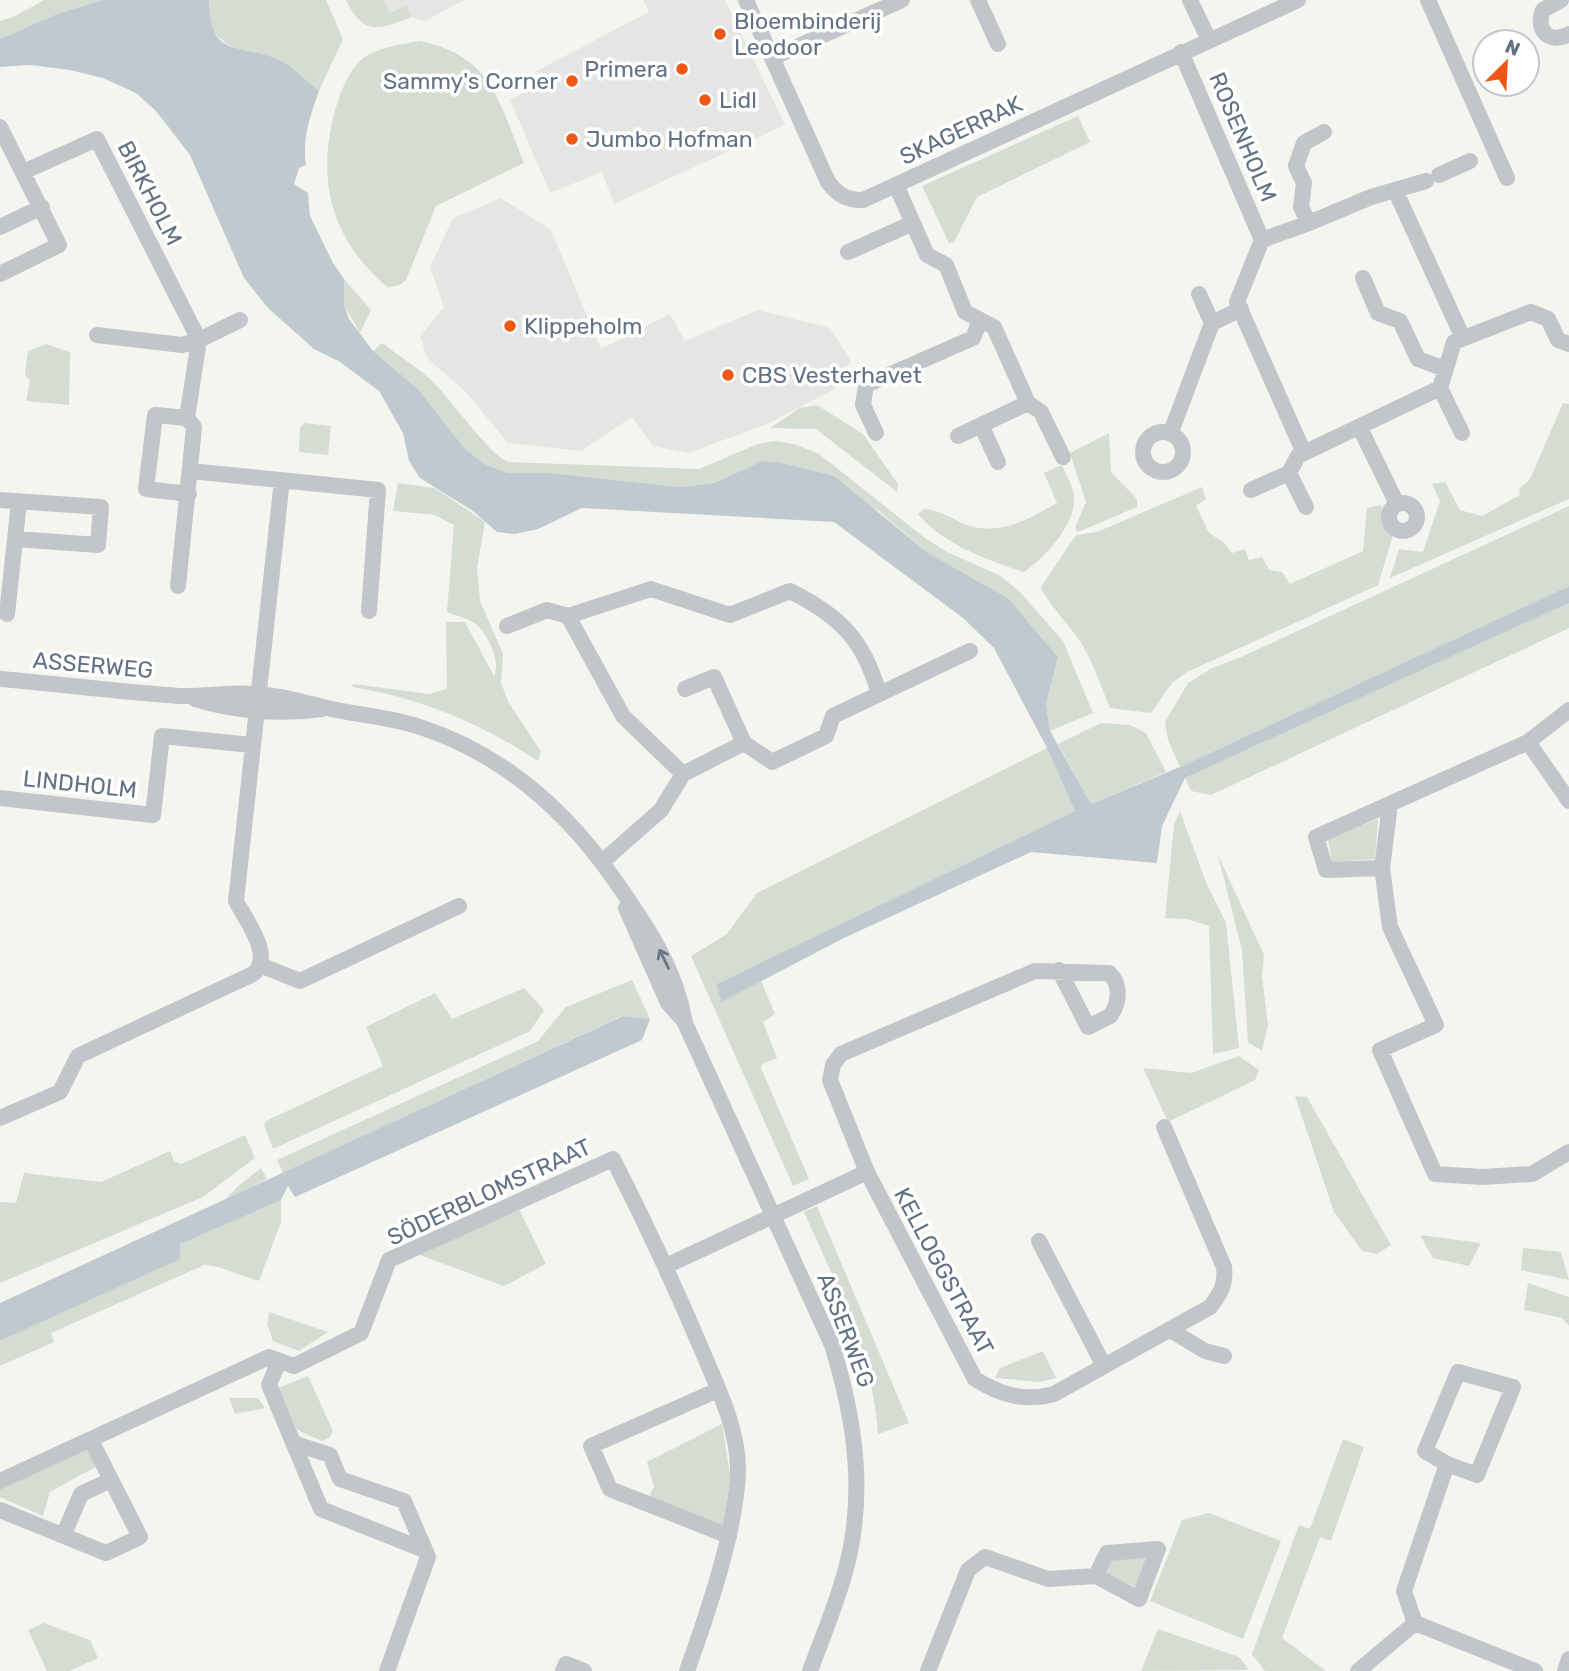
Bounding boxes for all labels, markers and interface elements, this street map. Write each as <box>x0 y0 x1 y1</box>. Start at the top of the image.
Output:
place label: Bloembinderij Leodoor <box>734 7 881 61</box>
marker: Bloembinderij Leodoor <box>712 26 728 42</box>
north arrow <box>1471 28 1541 98</box>
text: N <box>1502 35 1524 61</box>
place label: Primera <box>584 55 668 83</box>
marker: Primera <box>674 61 690 77</box>
place label: Sammy's Corner <box>383 67 558 95</box>
street label: ROSENHOLM <box>1203 68 1283 206</box>
marker: Sammy's Corner <box>564 73 580 89</box>
place label: Lidl <box>719 86 757 114</box>
street label: SKAGERRAK <box>895 89 1027 171</box>
marker: Lidl <box>697 92 713 108</box>
place label: Jumbo Hofman <box>586 125 753 153</box>
marker: Jumbo Hofman <box>564 131 580 147</box>
street label: BIRKHOLM <box>112 136 188 250</box>
place label: Klippeholm <box>524 312 643 340</box>
marker: Klippeholm <box>502 318 518 334</box>
place label: CBS Vesterhavet <box>742 361 922 389</box>
marker: CBS Vesterhavet <box>720 367 736 383</box>
street label: ASSERWEG <box>32 646 154 684</box>
street label: LINDHOLM <box>22 764 138 804</box>
one-way arrow <box>657 949 670 970</box>
street label: SÖDERBLOMSTRAAT <box>383 1132 595 1252</box>
street label: KELLOGGSTRAAT <box>888 1183 1000 1359</box>
street label: ASSERWEG <box>811 1269 881 1391</box>

